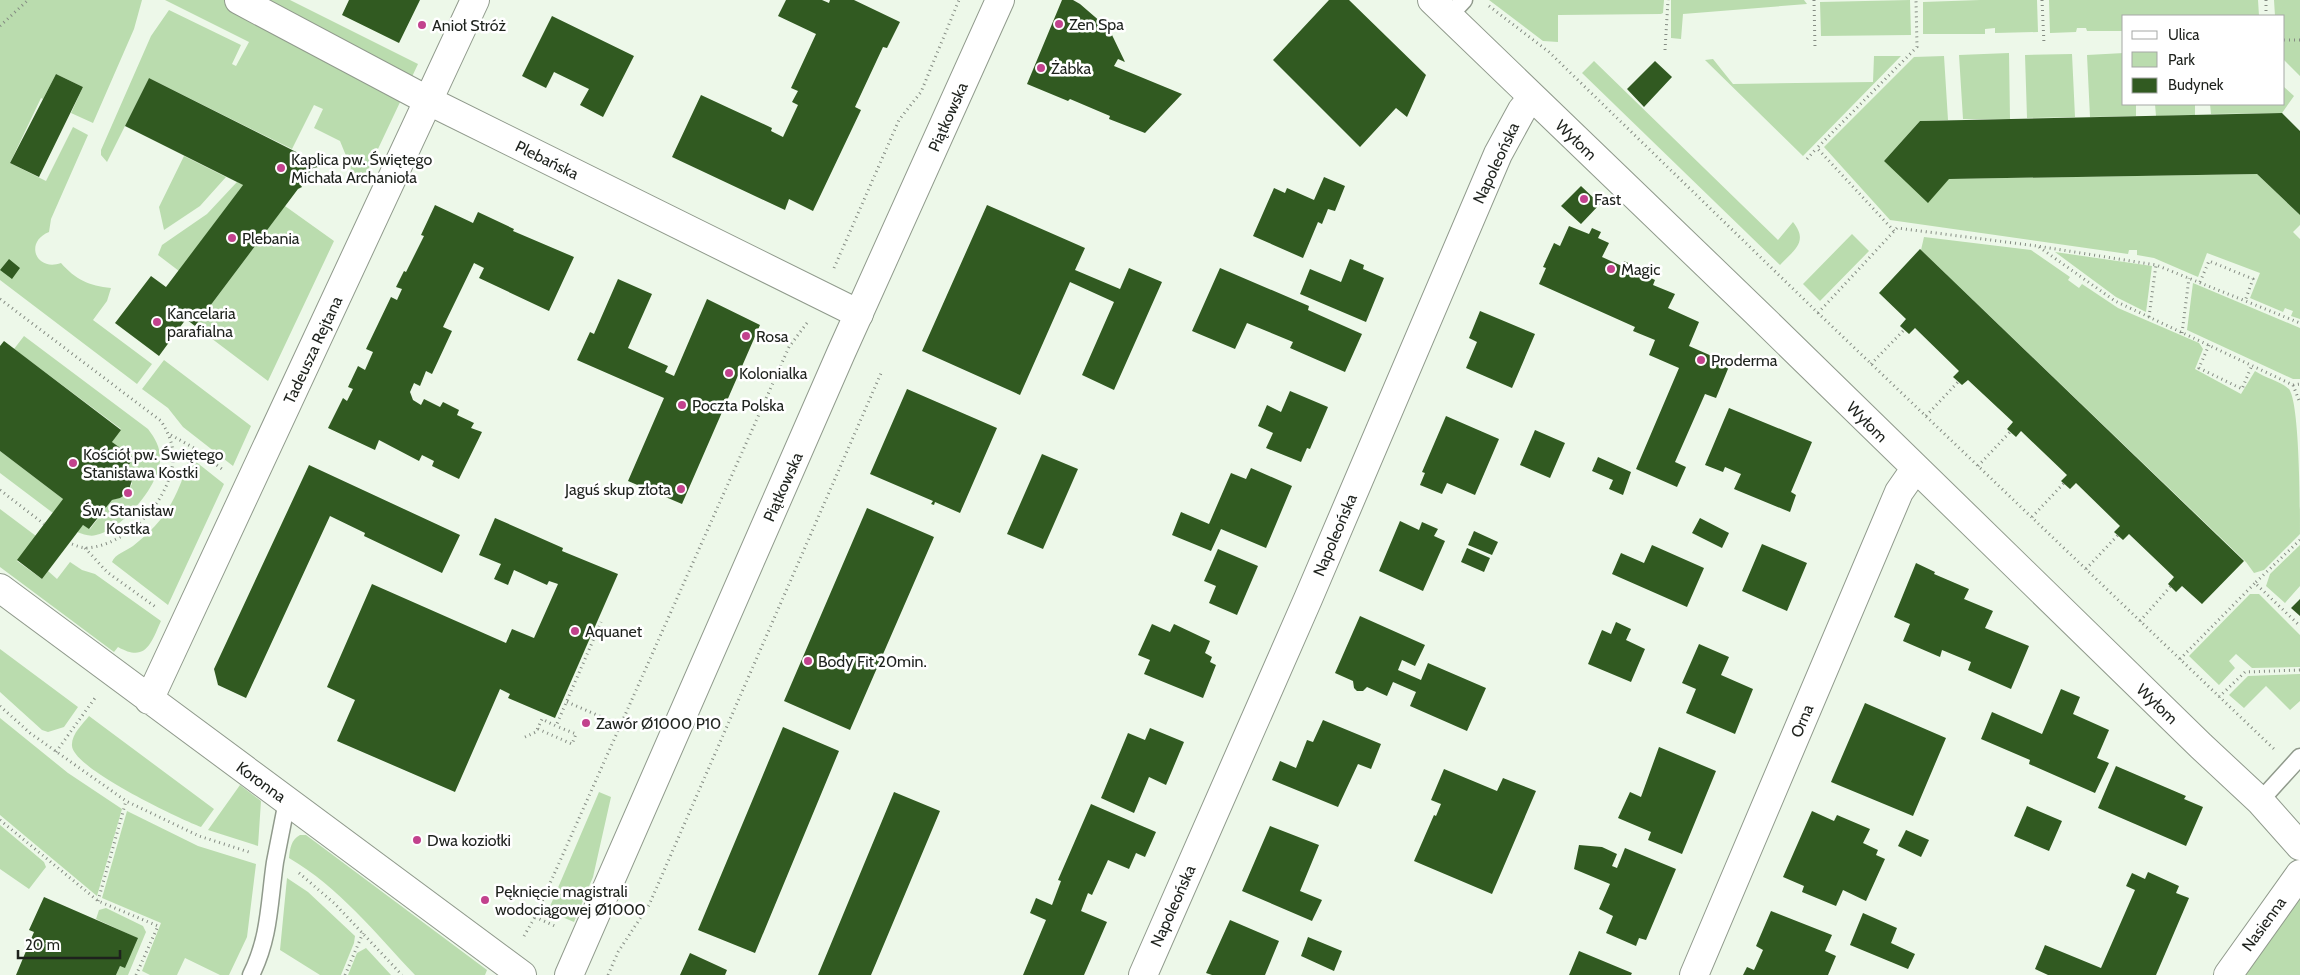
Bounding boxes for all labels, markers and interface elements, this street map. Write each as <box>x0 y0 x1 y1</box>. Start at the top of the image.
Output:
place label: Zen Spa <box>1069 15 1124 34</box>
legend <box>2122 15 2285 105</box>
place label: Anioł Stróż <box>432 16 507 35</box>
marker: Zen Spa <box>1053 18 1065 30</box>
marker: Anioł Stróż <box>416 19 428 31</box>
text: Ulica <box>2168 26 2200 44</box>
text: Park <box>2168 51 2195 69</box>
place label: Żabka <box>1051 59 1091 78</box>
marker: Żabka <box>1035 62 1047 74</box>
text: Budynek <box>2168 76 2224 94</box>
street label: Piątkowska <box>924 79 972 155</box>
street label: Wyłom <box>1552 116 1600 164</box>
street label: Napoleońska <box>1469 119 1523 207</box>
street label: Plebańska <box>512 137 582 184</box>
place label: Kaplica pw. Świętego Michała Archanioła <box>291 150 432 187</box>
marker: Kaplica pw. Świętego Michała Archanioła <box>275 162 287 174</box>
place label: Fast <box>1594 190 1622 209</box>
marker: Fast <box>1578 193 1590 205</box>
place label: Plebania <box>242 229 300 248</box>
marker: Plebania <box>226 232 238 244</box>
place label: Magic <box>1621 260 1661 279</box>
marker: Magic <box>1605 263 1617 275</box>
street label: Tadeusza Rejtana <box>280 293 346 407</box>
place label: Kancelaria parafialna <box>167 304 236 341</box>
marker: Kancelaria parafialna <box>151 316 163 328</box>
place label: Rosa <box>756 327 789 346</box>
marker: Rosa <box>740 330 752 342</box>
place label: Proderma <box>1711 351 1778 370</box>
marker: Proderma <box>1695 354 1707 366</box>
place label: Kolonialka <box>739 364 808 383</box>
marker: Kolonialka <box>723 367 735 379</box>
place label: Poczta Polska <box>692 396 784 415</box>
street label: Wyłom <box>1843 398 1891 446</box>
marker: Poczta Polska <box>676 399 688 411</box>
place label: Kościół pw. Świętego Stanisława Kostki <box>83 445 224 482</box>
street label: Piątkowska <box>759 449 807 525</box>
marker: Kościół pw. Świętego Stanisława Kostki <box>67 457 79 469</box>
place label: Jaguś skup złota <box>564 480 671 499</box>
marker: Jaguś skup złota <box>675 483 687 495</box>
marker: Św. Stanisław Kostka <box>122 487 134 499</box>
street label: Napoleońska <box>1309 491 1361 579</box>
place label: Św. Stanisław Kostka <box>82 501 174 538</box>
place label: Aquanet <box>585 622 643 641</box>
marker: Aquanet <box>569 625 581 637</box>
place label: Body Fit 20min. <box>818 652 927 671</box>
marker: Body Fit 20min. <box>802 655 814 667</box>
street label: Wyłom <box>2133 680 2181 728</box>
street label: Orna <box>1787 701 1817 740</box>
place label: Zawór Ø1000 P10 <box>596 714 721 733</box>
marker: Zawór Ø1000 P10 <box>580 717 592 729</box>
street label: Koronna <box>233 758 290 806</box>
place label: Dwa koziołki <box>427 831 511 850</box>
marker: Dwa koziołki <box>411 834 423 846</box>
street label: Napoleońska <box>1147 862 1200 950</box>
place label: Pęknięcie magistrali wodociągowej Ø1000 <box>495 882 646 919</box>
street label: Nasienna <box>2238 893 2290 955</box>
marker: Pęknięcie magistrali wodociągowej Ø1000 <box>479 894 491 906</box>
scale bar <box>18 928 120 960</box>
text: 20 m <box>25 936 60 954</box>

